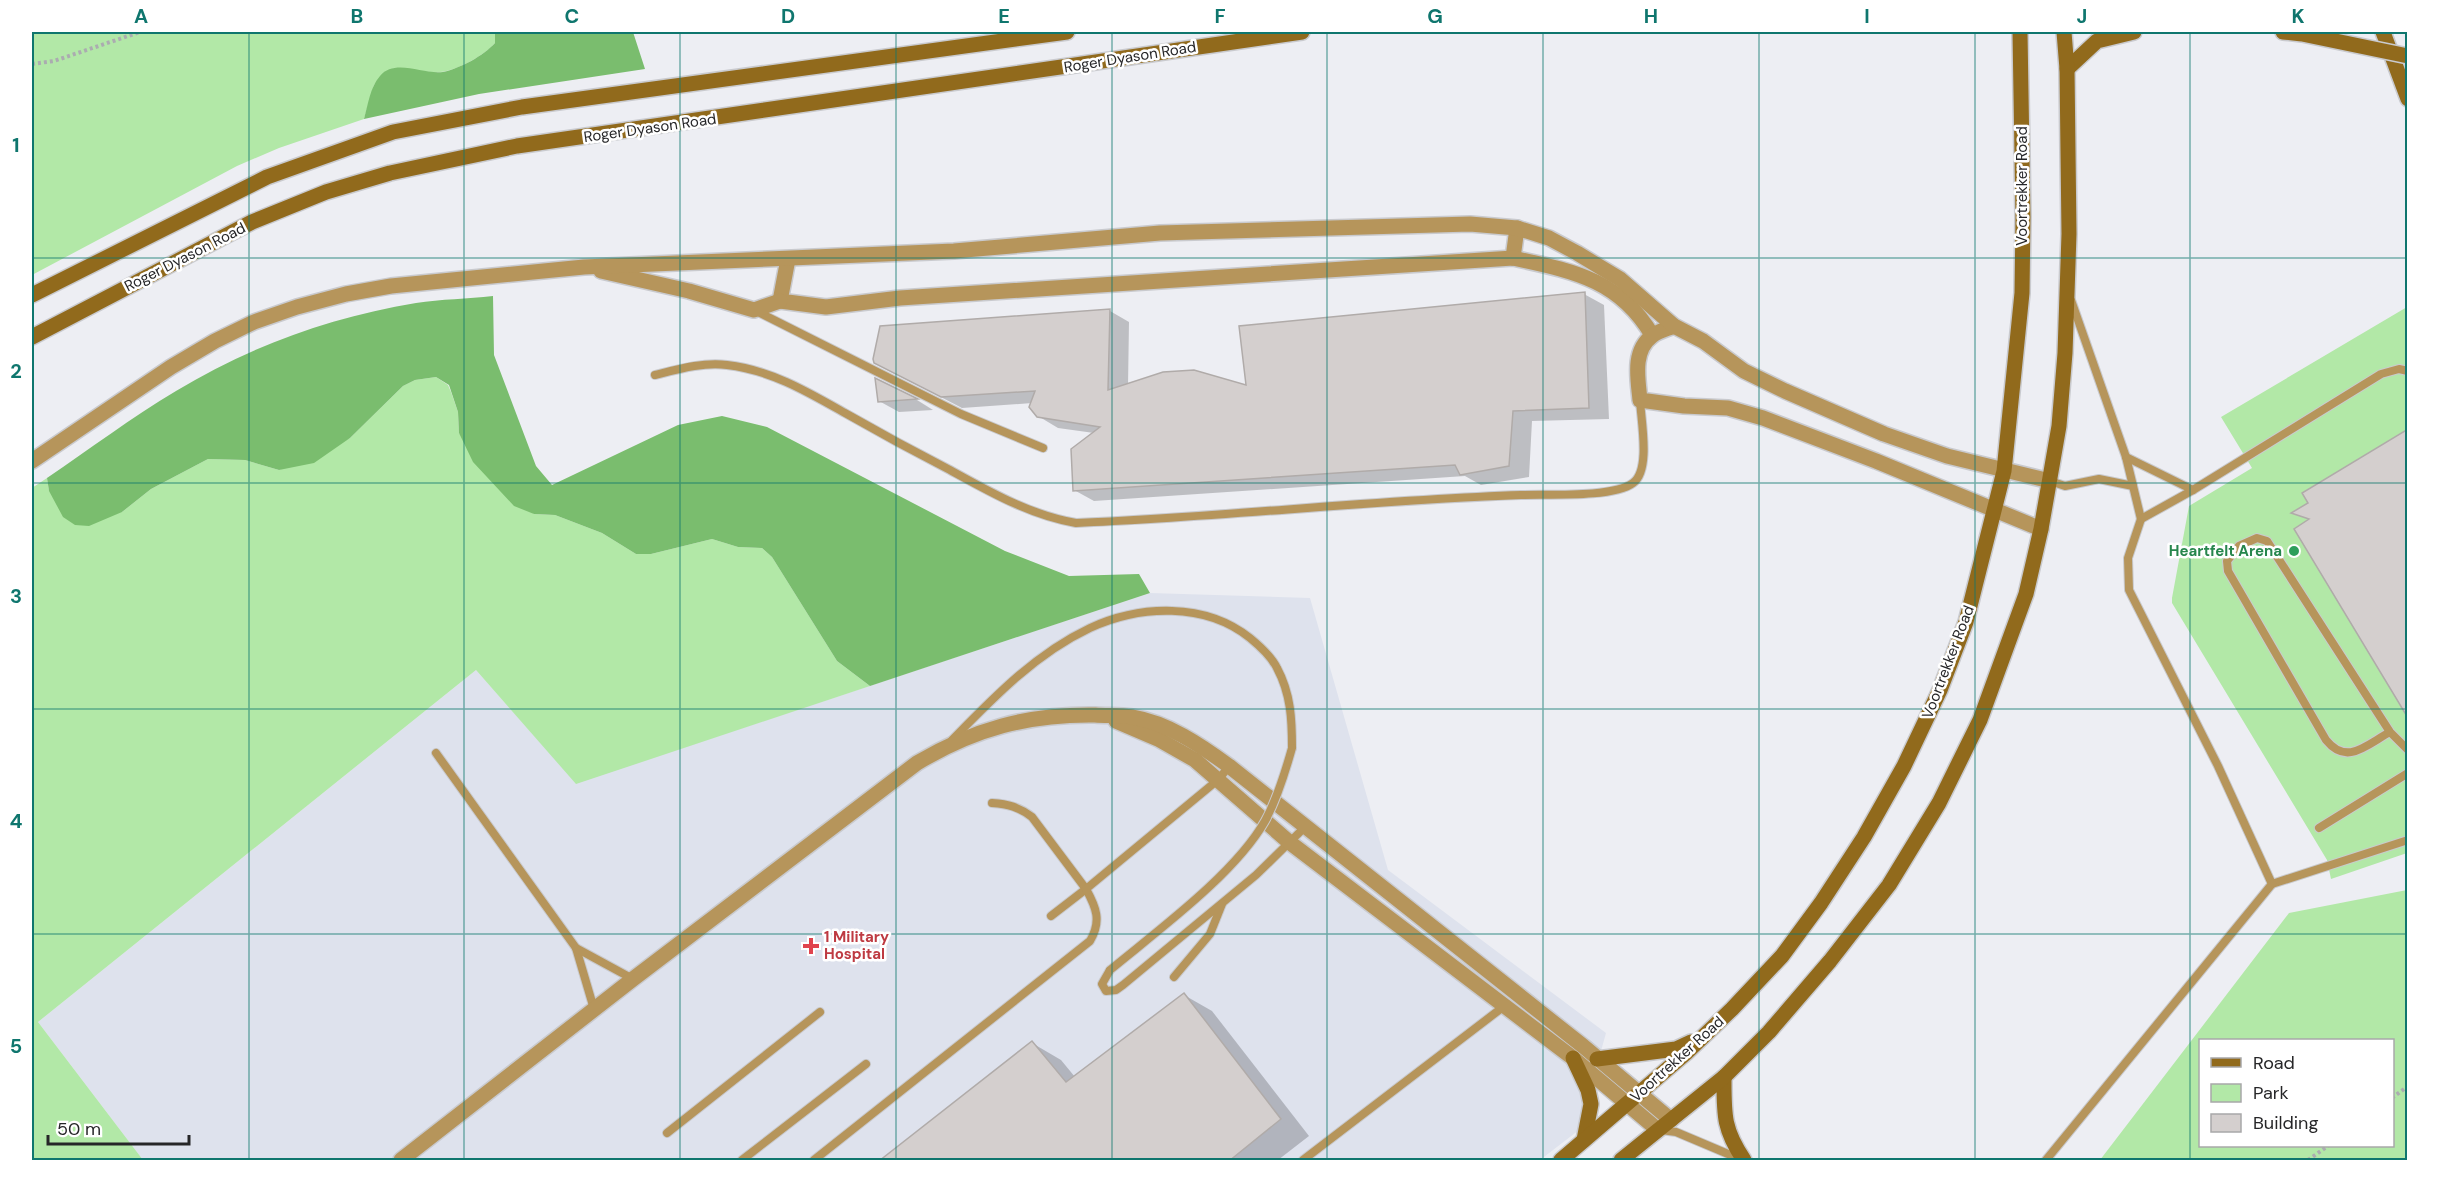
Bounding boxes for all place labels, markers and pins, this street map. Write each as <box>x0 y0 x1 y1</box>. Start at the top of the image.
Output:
place label: Heartfelt Arena <box>2169 541 2282 561</box>
marker: Heartfelt Arena <box>2287 544 2301 558</box>
place label: 1 Military Hospital <box>824 927 889 964</box>
marker: 1 Military Hospital <box>802 937 820 955</box>

